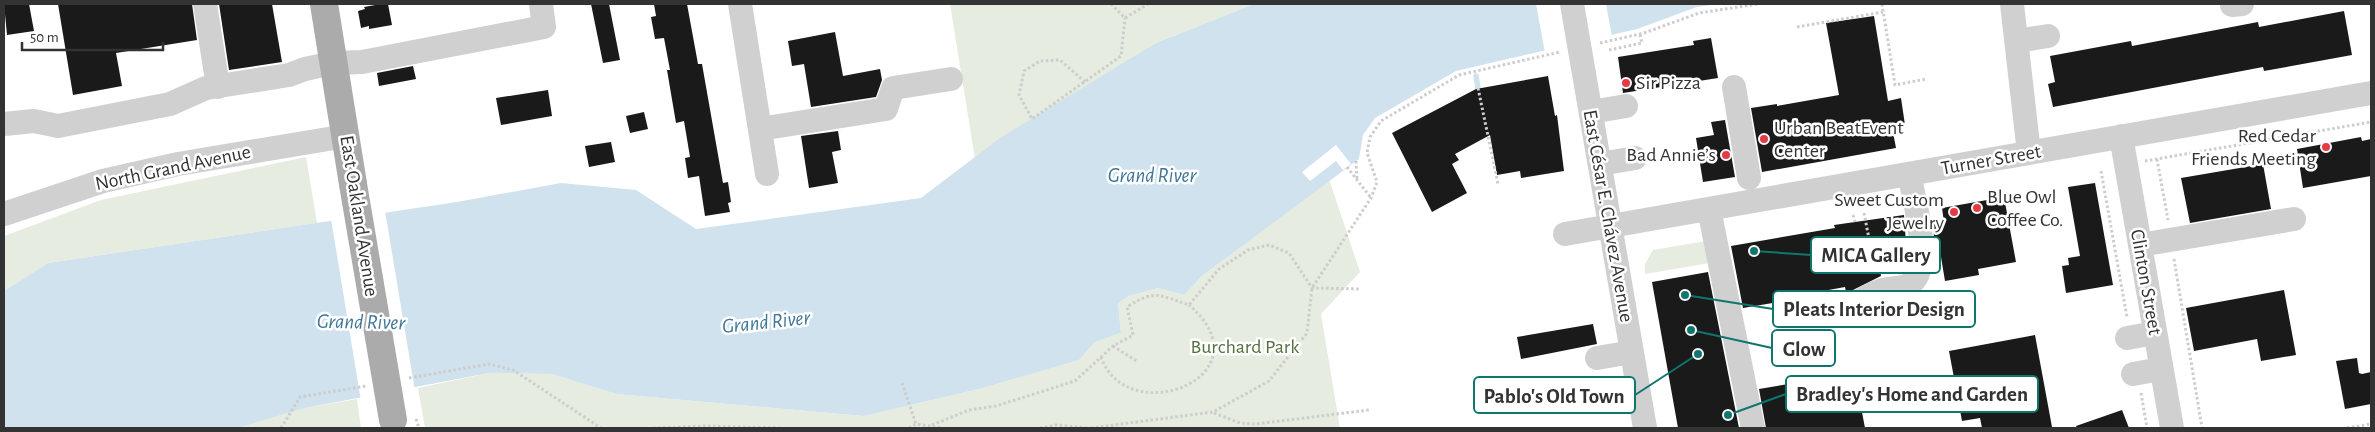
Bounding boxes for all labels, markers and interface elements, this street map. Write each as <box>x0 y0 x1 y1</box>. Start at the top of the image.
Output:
scale bar <box>22 20 164 52</box>
text: 50 m <box>30 30 59 45</box>
place label: Sir Pizza <box>1636 73 1701 93</box>
marker: Sir Pizza <box>1620 77 1632 89</box>
street label: East César E. Chávez Avenue <box>1579 108 1637 324</box>
place label: Urban BeatEvent Center <box>1774 118 1904 161</box>
place label: Red Cedar Friends Meeting <box>2191 126 2317 169</box>
marker: Urban BeatEvent Center <box>1758 133 1770 145</box>
street label: East Oakland Avenue <box>336 134 382 298</box>
street label: Turner Street <box>1939 141 2043 179</box>
marker: Red Cedar Friends Meeting <box>2320 141 2332 153</box>
street label: North Grand Avenue <box>93 142 253 194</box>
place label: Bad Annie’s <box>1626 145 1716 165</box>
marker: Bad Annie’s <box>1720 149 1732 161</box>
water label: Grand River <box>1108 165 1197 186</box>
place label: Blue Owl Coffee Co. <box>1987 187 2063 230</box>
place label: Sweet Custom Jewelry <box>1834 190 1944 233</box>
marker: Blue Owl Coffee Co. <box>1971 202 1983 214</box>
marker: Sweet Custom Jewelry <box>1948 206 1960 218</box>
street label: Clinton Street <box>2127 228 2165 337</box>
callout: MICA Gallery <box>1811 237 1940 273</box>
text: MICA Gallery <box>1821 245 1931 266</box>
callout: Pleats Interior Design <box>1773 291 1975 327</box>
text: Pleats Interior Design <box>1783 299 1965 320</box>
water label: Grand River <box>721 307 812 337</box>
water label: Grand River <box>317 311 407 333</box>
callout: Glow <box>1772 330 1835 366</box>
park label: Burchard Park <box>1191 337 1299 357</box>
text: Glow <box>1783 339 1826 360</box>
callout: Bradley's Home and Garden <box>1786 376 2038 412</box>
callout: Pablo's Old Town <box>1474 377 1635 413</box>
text: Bradley's Home and Garden <box>1796 384 2028 405</box>
text: Pablo's Old Town <box>1483 386 1625 407</box>

